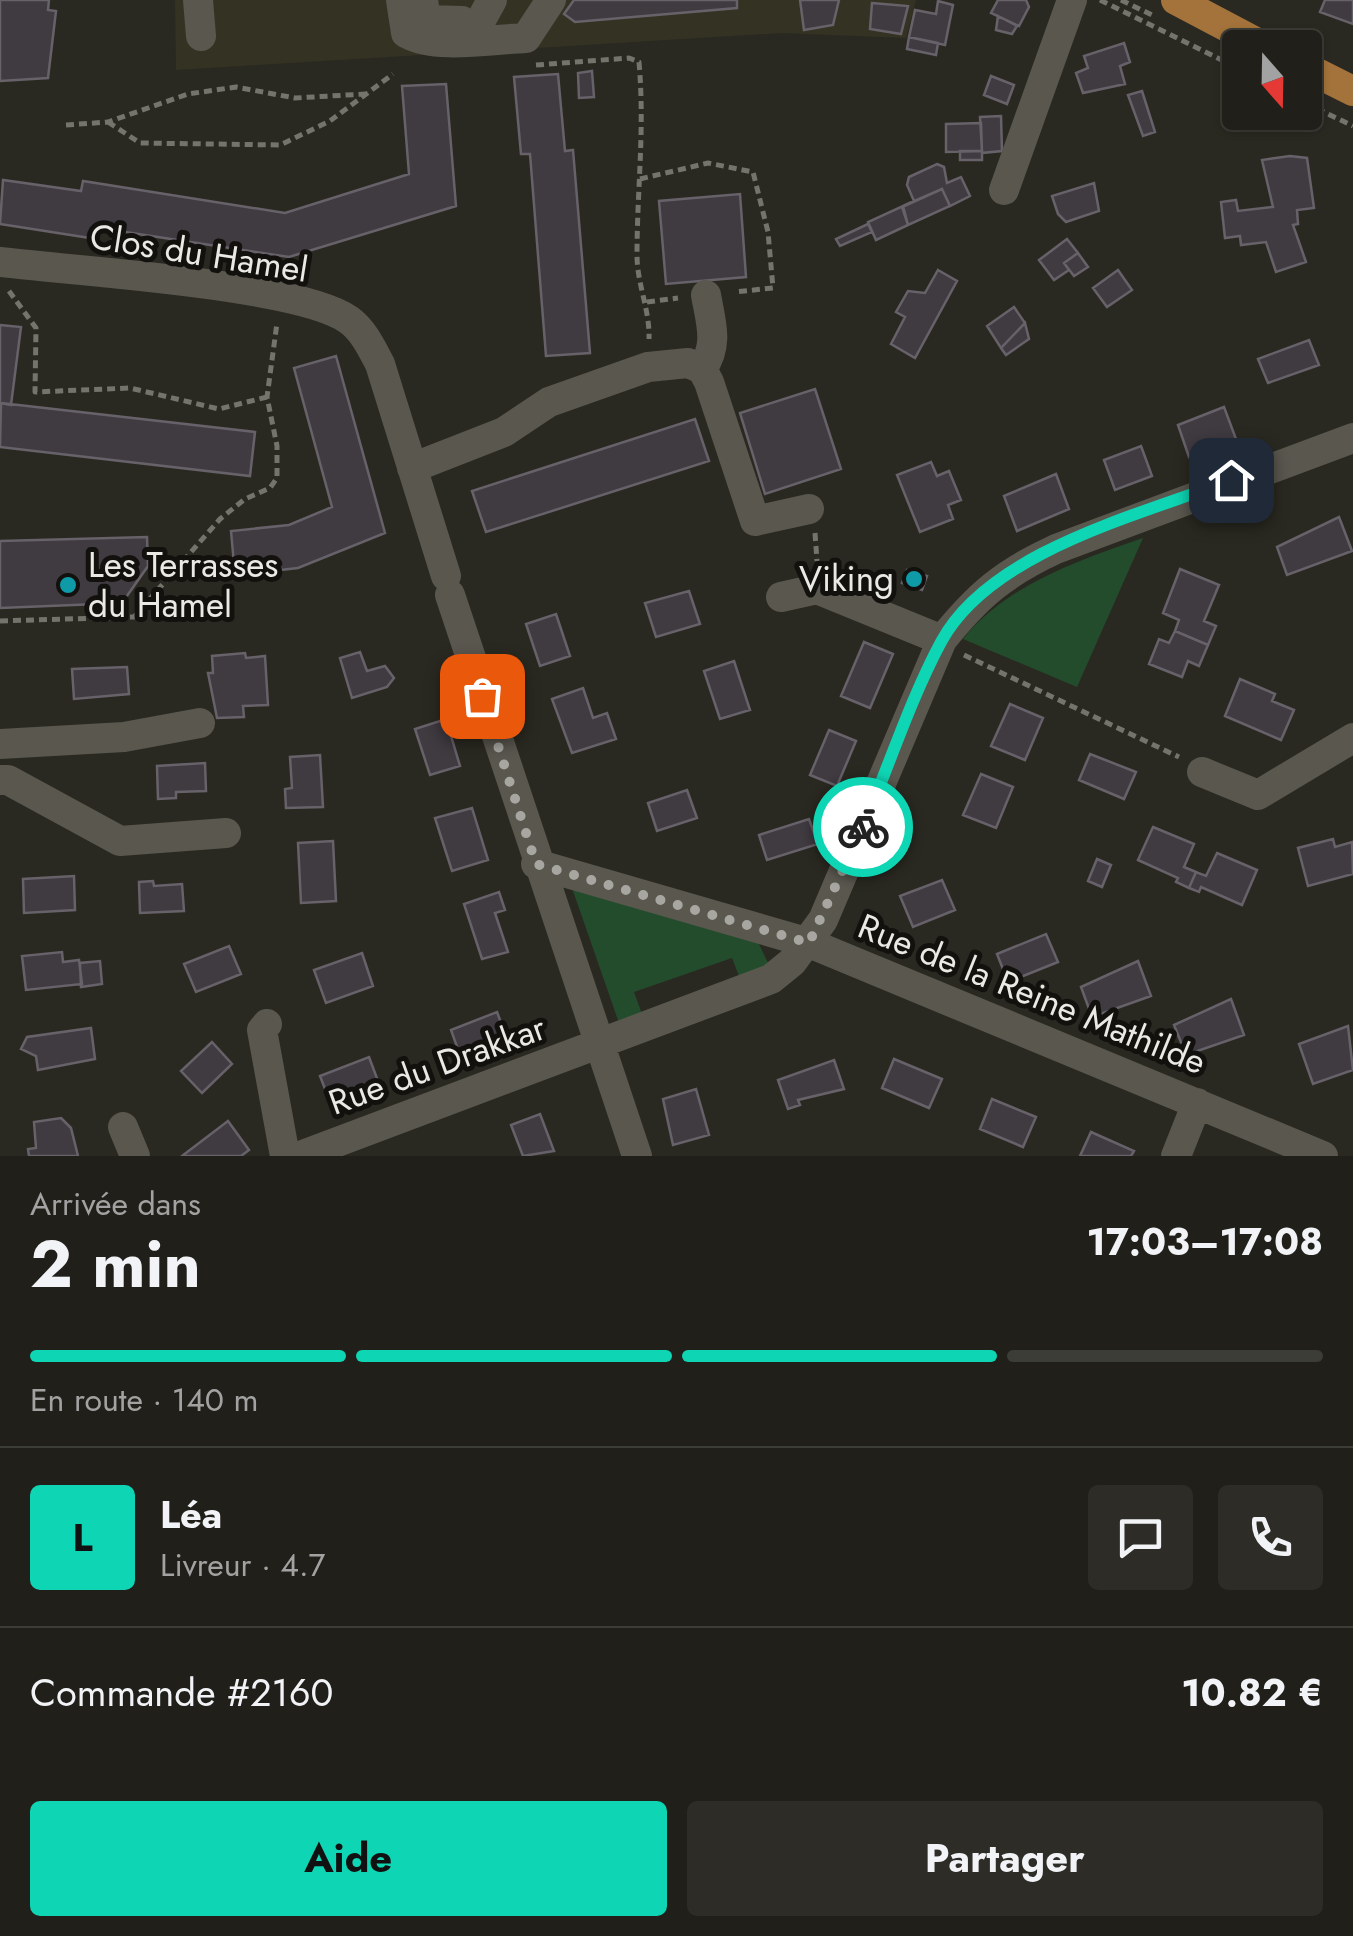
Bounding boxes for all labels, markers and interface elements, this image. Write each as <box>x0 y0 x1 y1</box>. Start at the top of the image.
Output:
north arrow <box>1222 30 1322 130</box>
map controls <box>1222 30 1322 130</box>
street label: Clos du Hamel <box>87 211 311 295</box>
pin <box>1189 438 1274 523</box>
icon: home <box>1204 453 1259 508</box>
place label: Les Terrasses du Hamel <box>88 540 278 630</box>
place label: Viking <box>799 554 894 604</box>
marker: Viking <box>903 568 925 590</box>
marker: Les Terrasses du Hamel <box>57 574 79 596</box>
pin <box>440 654 525 739</box>
icon: bag <box>455 669 510 724</box>
courier <box>813 777 913 877</box>
icon: bike <box>836 800 891 855</box>
street label: Rue de la Reine Mathilde <box>851 901 1213 1087</box>
street label: Rue du Drakkar <box>322 1003 552 1127</box>
text: Arrivée dans <box>30 1181 201 1227</box>
text: 17:03–17:08 <box>1086 1214 1323 1269</box>
text: 2 min <box>30 1217 201 1311</box>
text: En route · 140 m <box>30 1377 259 1423</box>
button: chat <box>1088 1485 1193 1590</box>
button: phone <box>1218 1485 1323 1590</box>
text: Léa <box>160 1487 222 1542</box>
text: L <box>72 1510 93 1565</box>
text: Livreur · 4.7 <box>160 1542 325 1588</box>
text: Commande #2160 <box>30 1665 333 1720</box>
text: 10.82 € <box>1181 1665 1323 1720</box>
button: Aide <box>30 1801 667 1916</box>
button: Partager <box>687 1801 1323 1916</box>

